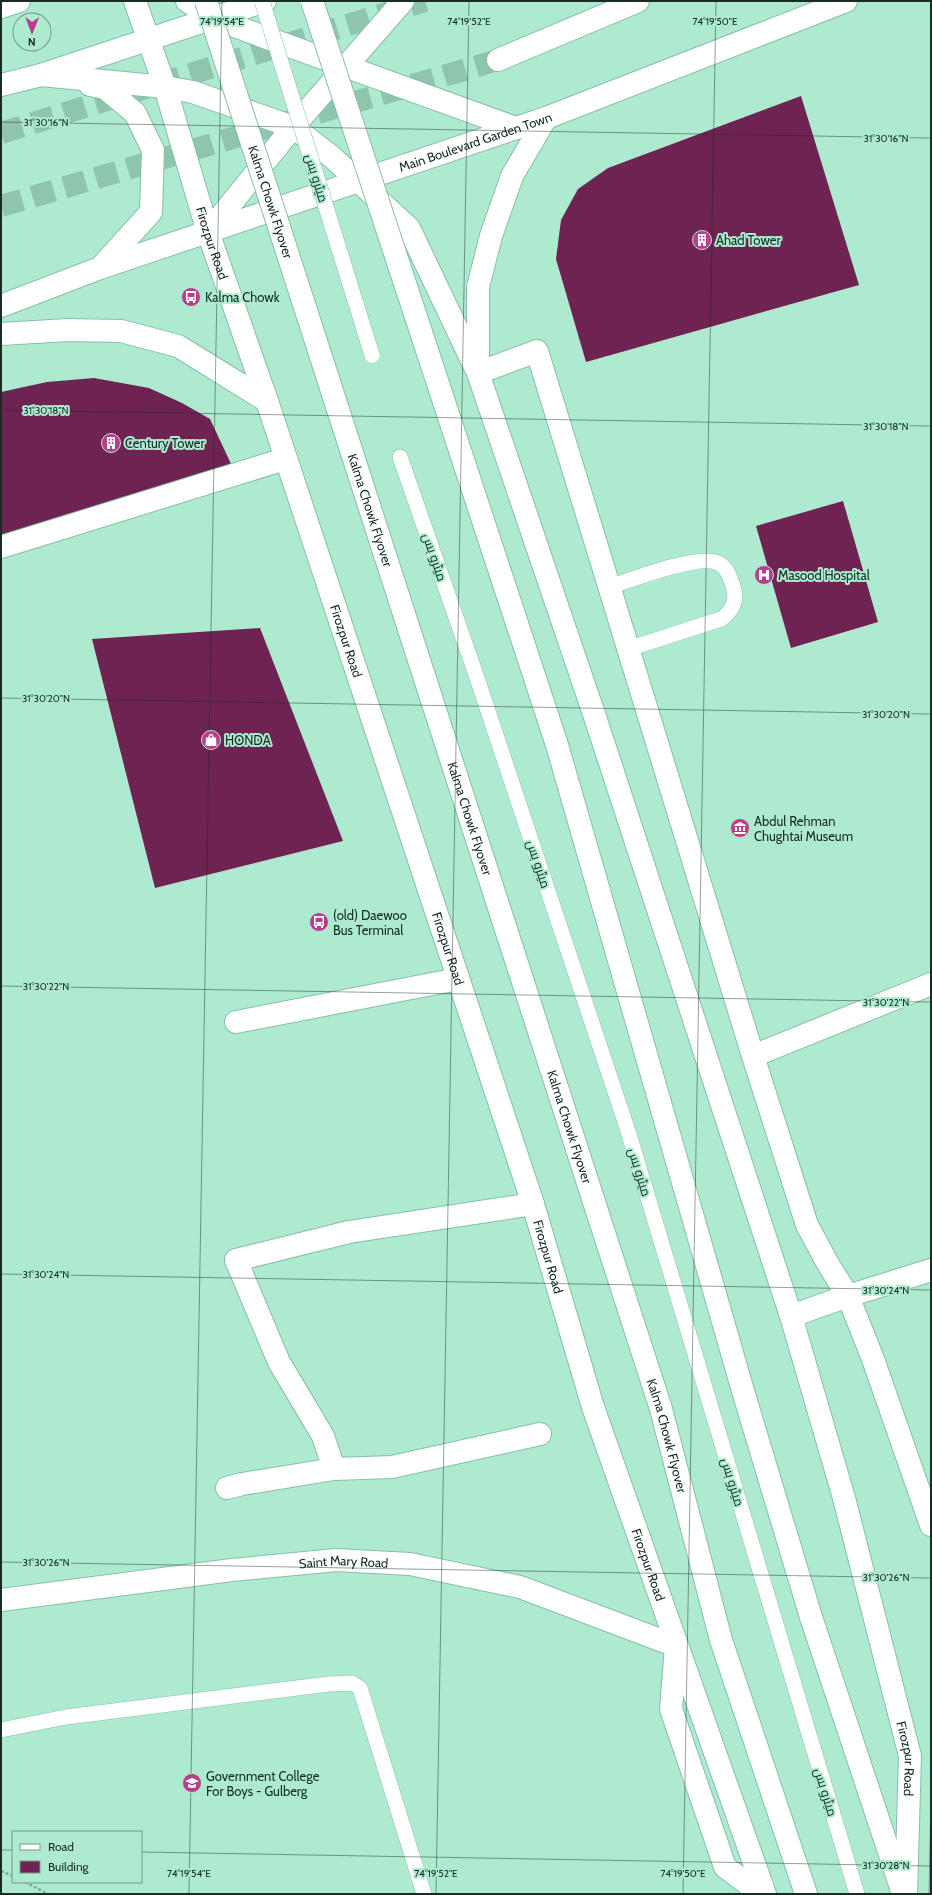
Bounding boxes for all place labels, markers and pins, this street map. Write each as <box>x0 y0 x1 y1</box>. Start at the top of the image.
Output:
building icon: Ahad Tower <box>691 229 713 251</box>
place label: Ahad Tower <box>716 232 781 248</box>
bus stop icon: Kalma Chowk <box>180 286 202 308</box>
place label: Kalma Chowk <box>205 289 280 305</box>
building icon: Century Tower <box>100 432 122 454</box>
place label: Century Tower <box>125 435 205 451</box>
hospital icon: Masood Hospital <box>753 564 775 586</box>
place label: Masood Hospital <box>778 567 870 583</box>
shop icon: HONDA <box>200 729 222 751</box>
place label: HONDA <box>225 732 271 748</box>
place label: Abdul Rehman Chughtai Museum <box>754 813 853 844</box>
museum icon: Abdul Rehman Chughtai Museum <box>729 817 751 839</box>
place label: (old) Daewoo Bus Terminal <box>333 907 407 938</box>
bus stop icon: (old) Daewoo Bus Terminal <box>308 911 330 933</box>
place label: Government College For Boys - Gulberg <box>206 1768 320 1799</box>
school or university icon: Government College For Boys - Gulberg <box>181 1772 203 1794</box>

